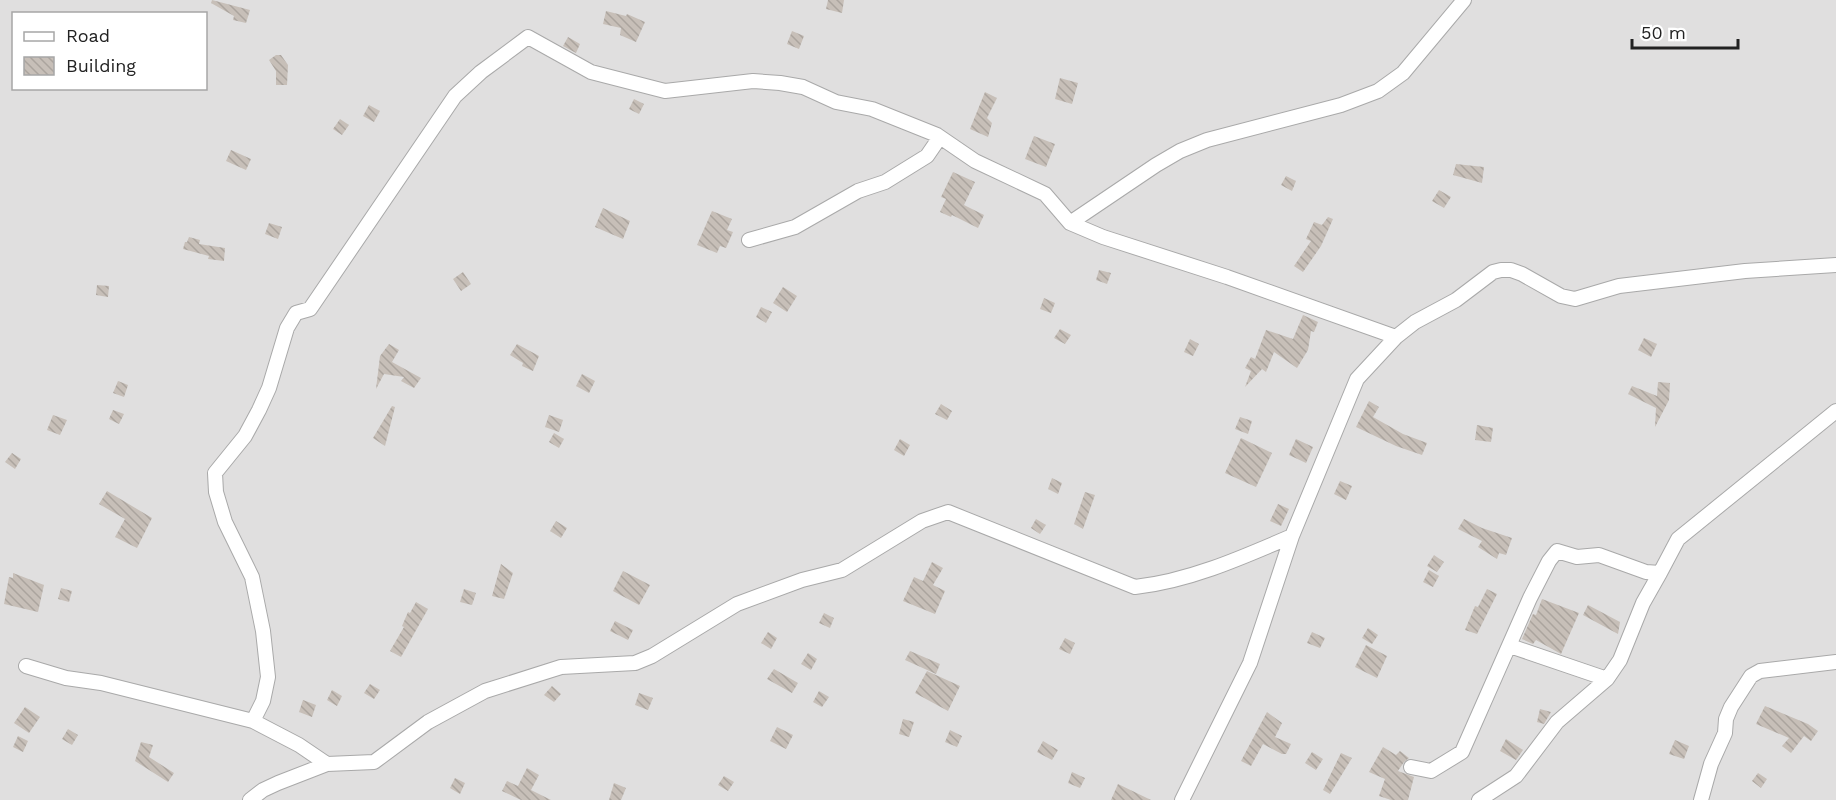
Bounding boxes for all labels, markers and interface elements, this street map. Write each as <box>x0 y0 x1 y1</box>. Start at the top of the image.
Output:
legend <box>12 12 207 90</box>
scale bar <box>1632 12 1738 50</box>
text: 50 m <box>1641 22 1686 43</box>
text: Road <box>66 25 110 46</box>
text: Building <box>66 55 136 76</box>

